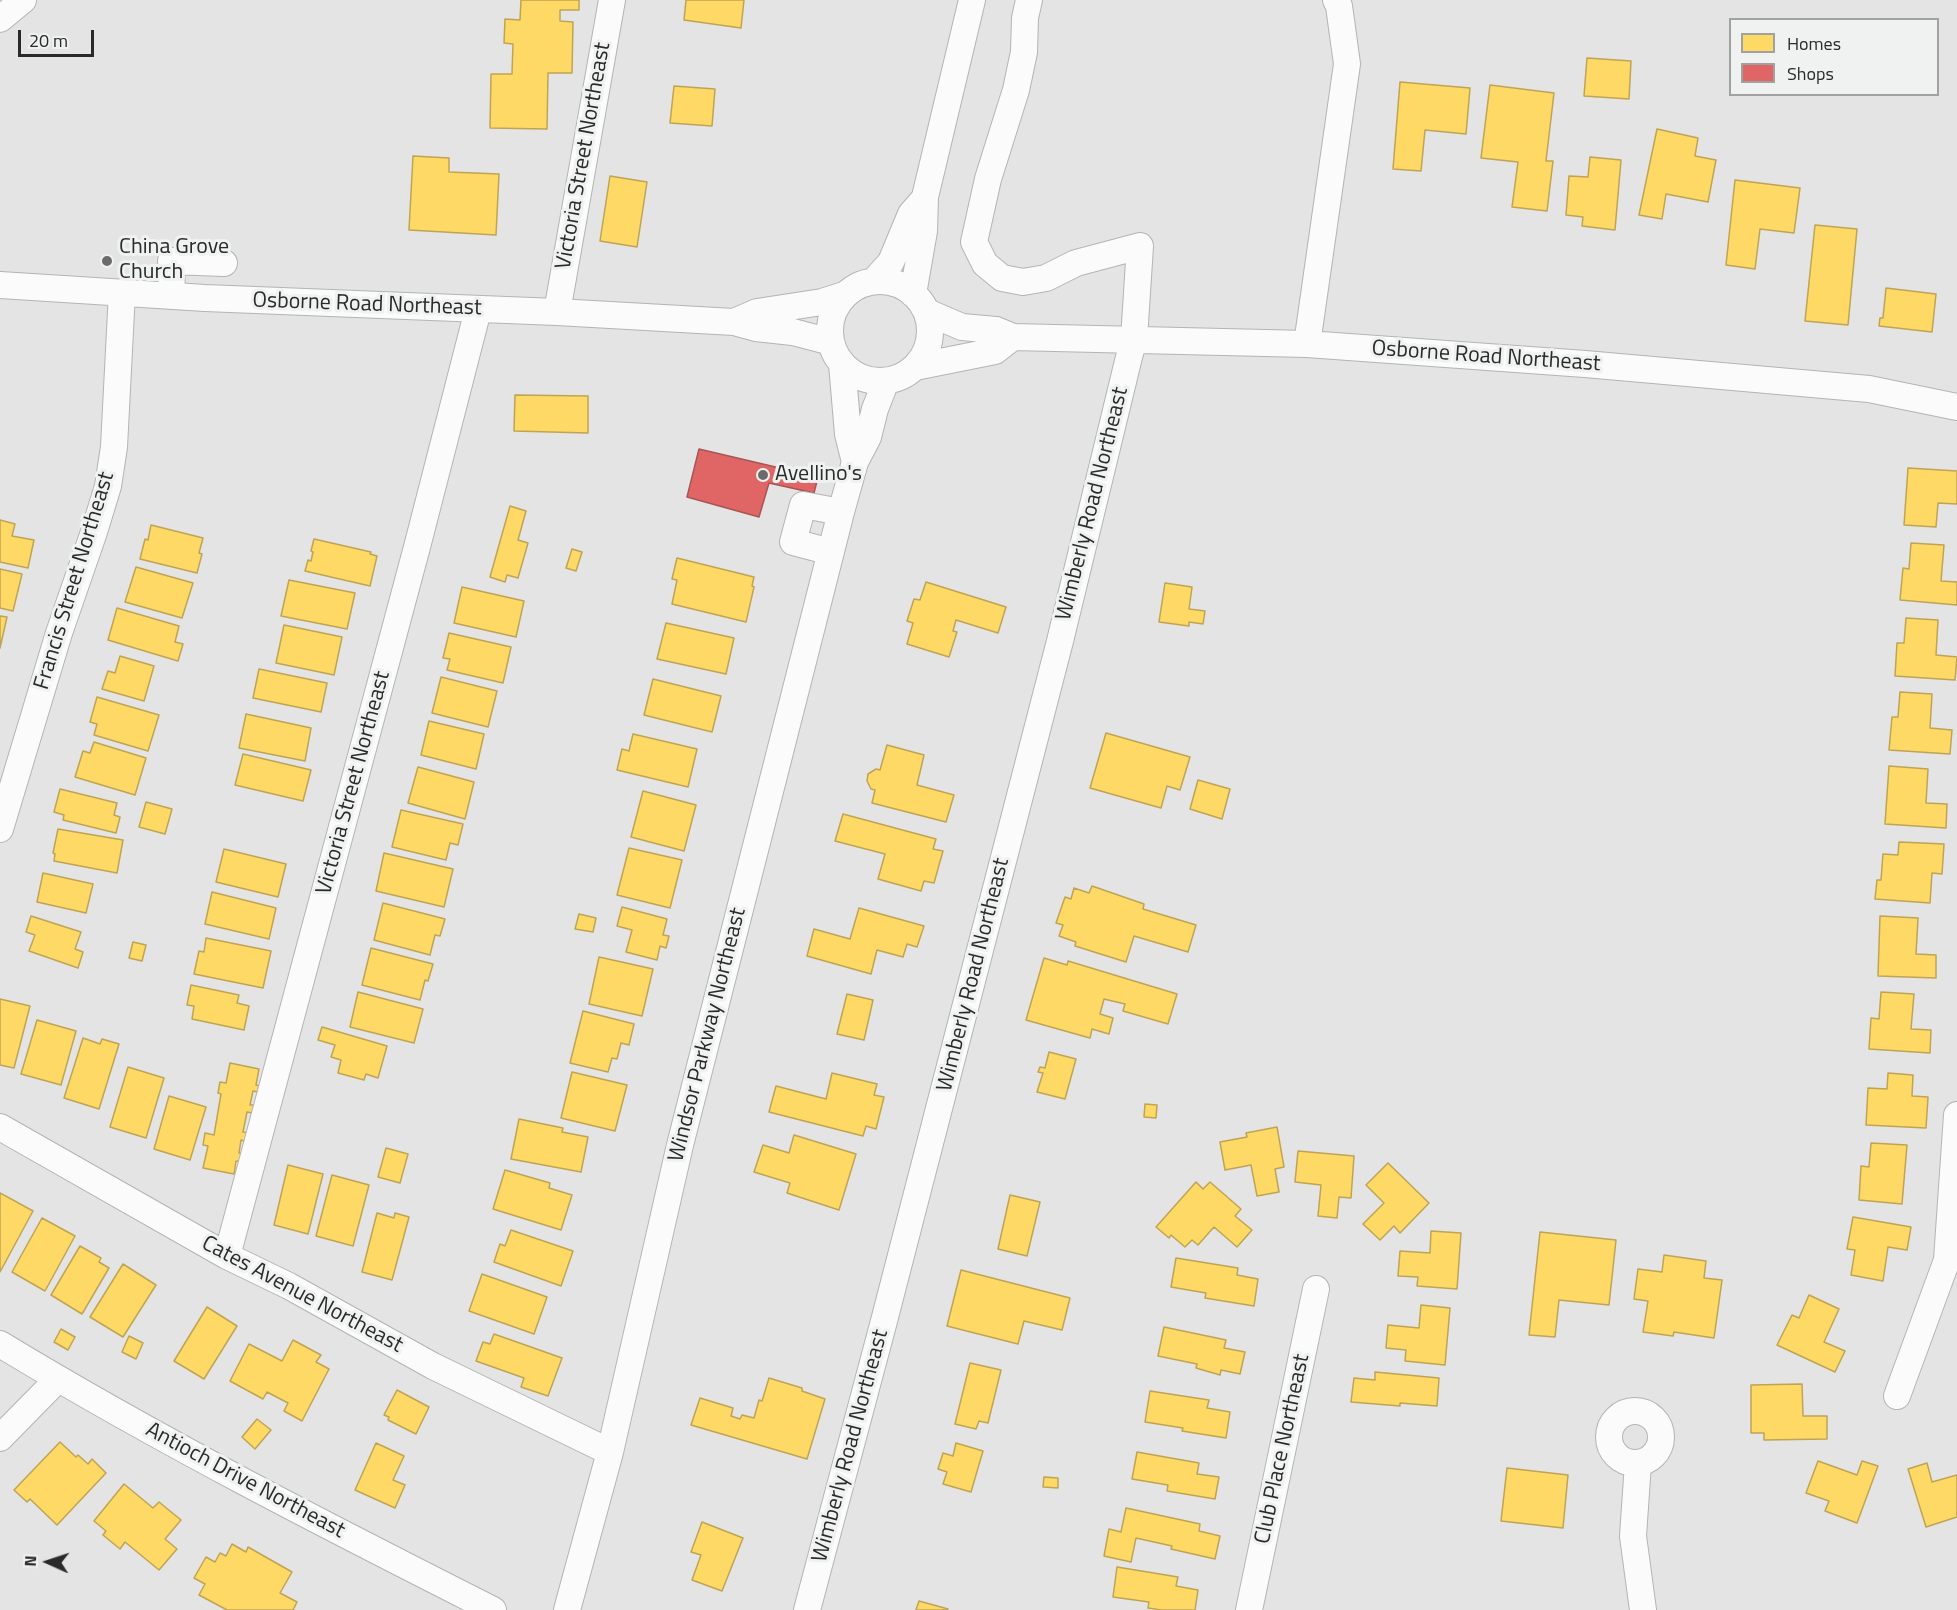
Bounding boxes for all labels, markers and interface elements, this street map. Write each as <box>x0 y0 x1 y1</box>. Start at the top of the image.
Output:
scale bar <box>21 18 98 56</box>
legend <box>1729 18 1939 96</box>
text: 20 m <box>29 27 68 54</box>
text: Homes <box>1787 30 1841 57</box>
street label: Victoria Street Northeast <box>551 40 617 272</box>
text: Shops <box>1787 60 1834 87</box>
place label: China Grove Church <box>119 235 229 286</box>
marker: China Grove Church <box>100 254 114 268</box>
street label: Osborne Road Northeast <box>252 288 482 322</box>
street label: Osborne Road Northeast <box>1371 336 1601 378</box>
street label: Wimberly Road Northeast <box>1051 385 1135 623</box>
place label: Avellino's <box>775 462 862 488</box>
marker: Avellino's <box>756 468 770 482</box>
street label: Francis Street Northeast <box>29 469 121 693</box>
street label: Victoria Street Northeast <box>311 668 397 898</box>
street label: Wimberly Road Northeast <box>932 856 1016 1094</box>
street label: Windsor Parkway Northeast <box>664 905 752 1165</box>
street label: Cates Avenue Northeast <box>197 1231 407 1359</box>
street label: Wimberly Road Northeast <box>807 1327 895 1565</box>
street label: Club Place Northeast <box>1250 1352 1316 1546</box>
street label: Antioch Drive Northeast <box>141 1417 349 1545</box>
north arrow <box>18 1532 78 1592</box>
text: N <box>18 1555 42 1567</box>

